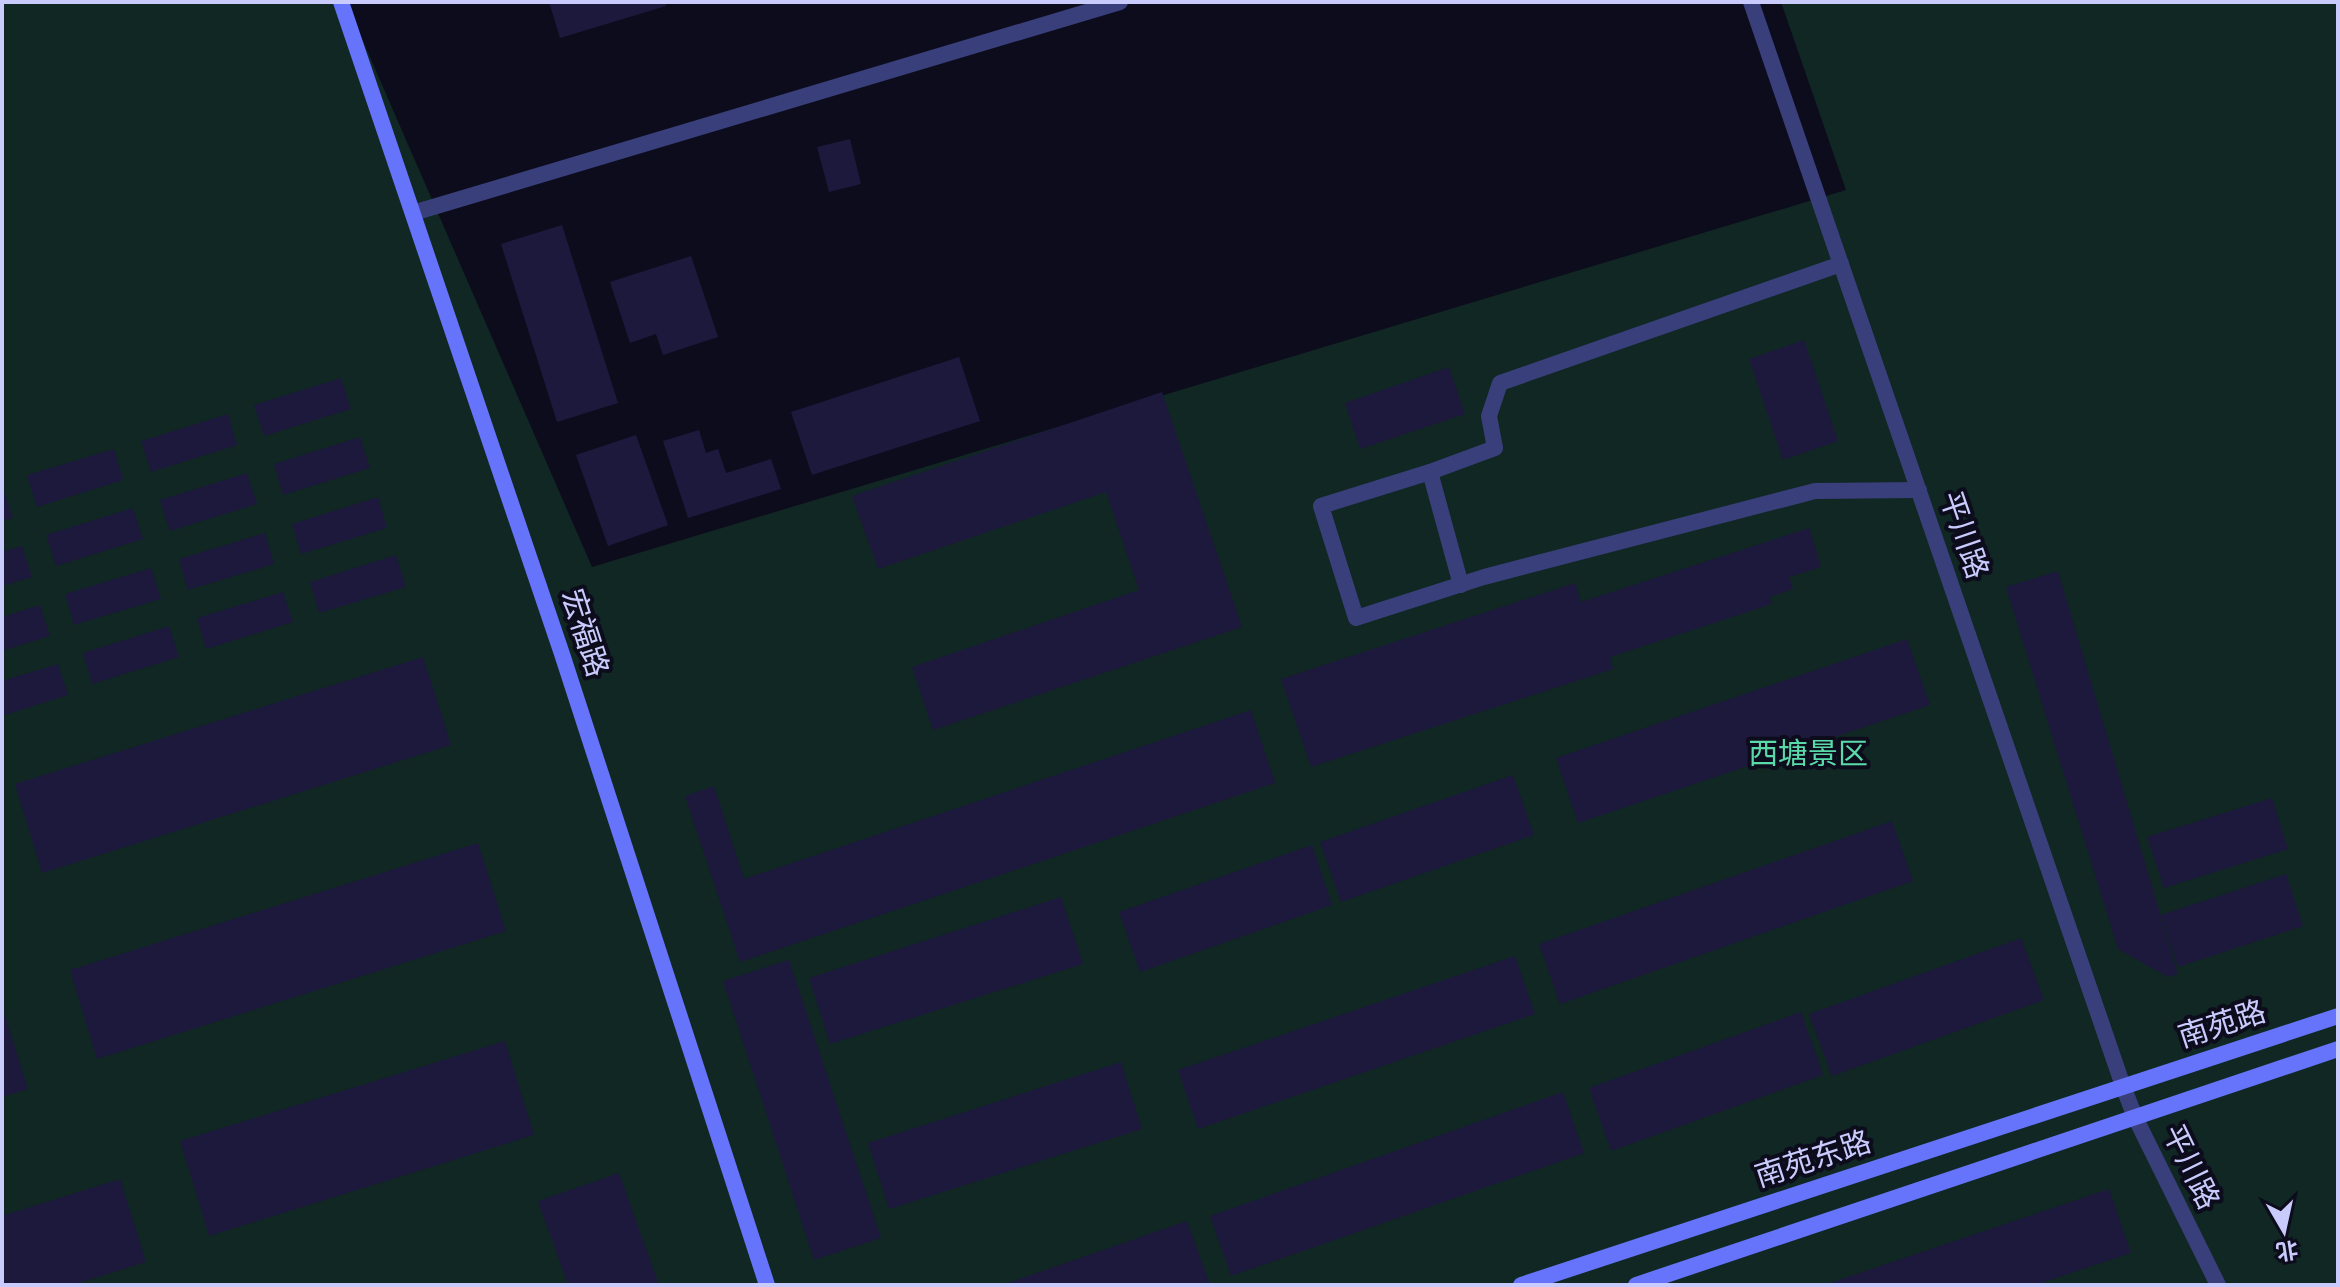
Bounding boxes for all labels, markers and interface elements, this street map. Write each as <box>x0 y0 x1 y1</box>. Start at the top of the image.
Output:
street label: 平川路 <box>1932 486 1997 583</box>
street label: 宏福路 <box>554 584 617 681</box>
park label: 西塘景区 <box>1748 735 1868 772</box>
street label: 南苑路 <box>2173 992 2270 1055</box>
street label: 平川路 <box>2155 1118 2228 1215</box>
street label: 南苑东路 <box>1750 1122 1876 1195</box>
north arrow <box>2244 1191 2324 1271</box>
text: 北 <box>2274 1235 2300 1265</box>

